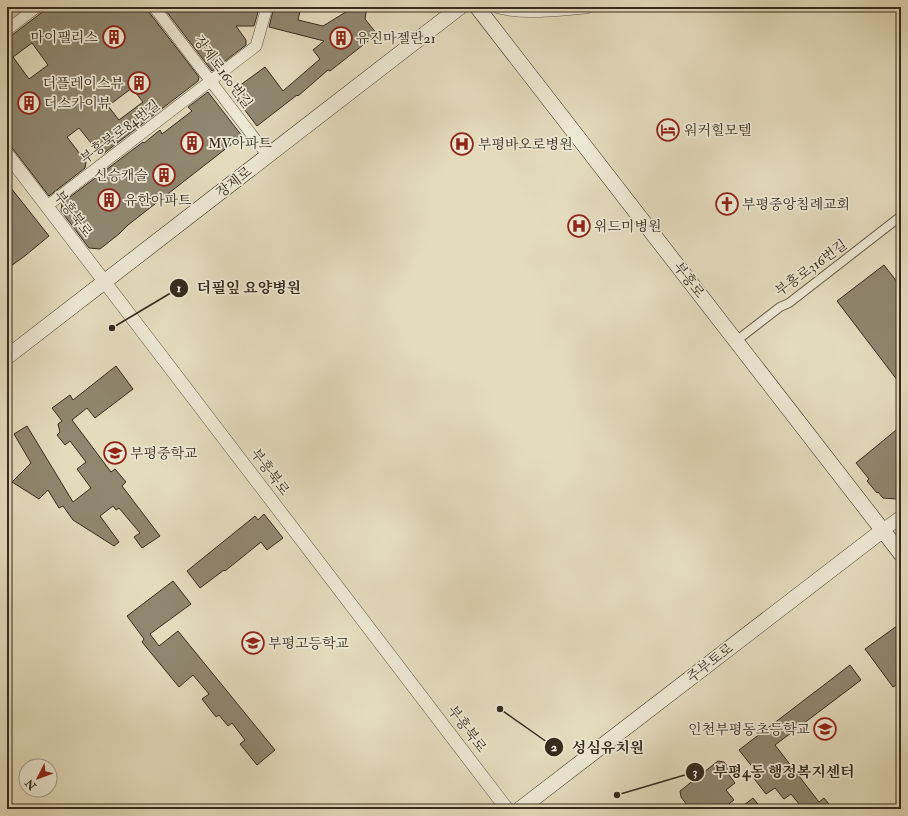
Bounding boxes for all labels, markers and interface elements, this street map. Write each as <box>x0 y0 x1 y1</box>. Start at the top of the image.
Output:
building icon: 마이팰리스 <box>101 24 127 50</box>
building icon: 유진마젤란21 <box>328 25 354 51</box>
place label: 마이팰리스 <box>30 29 98 46</box>
place label: 유진마젤란21 <box>356 30 436 47</box>
street label: 장제로160번길 <box>190 32 256 112</box>
building icon: 더플레이스뷰 <box>126 70 152 96</box>
place label: 더플레이스뷰 <box>43 75 124 92</box>
building icon: 더스카이뷰 <box>16 90 42 116</box>
place label: 더스카이뷰 <box>44 95 112 112</box>
street label: 부흥북로84번길 <box>77 97 163 167</box>
hotel icon: 워커힐모텔 <box>655 117 681 143</box>
place label: 워커힐모텔 <box>684 122 752 139</box>
building icon: MV아파트 <box>179 130 205 156</box>
hospital icon: 부평바오로병원 <box>449 131 475 157</box>
place label: MV아파트 <box>208 135 272 152</box>
place label: 부평바오로병원 <box>478 136 573 153</box>
building icon: 신승캐슬 <box>151 162 177 188</box>
street label: 장제로 <box>213 163 256 201</box>
place label: 신승캐슬 <box>94 167 148 184</box>
street label: 부흥북로 <box>50 187 96 241</box>
building icon: 유한아파트 <box>96 187 122 213</box>
church icon: 부평중앙침례교회 <box>714 191 740 217</box>
place label: 유한아파트 <box>124 192 192 209</box>
place label: 부평중앙침례교회 <box>742 196 850 213</box>
hospital icon: 위드미병원 <box>566 213 592 239</box>
place label: 위드미병원 <box>594 218 662 235</box>
street label: 부흥로316번길 <box>772 236 850 300</box>
street label: 부흥로 <box>670 259 708 302</box>
callout: 더필잎 요양병원 <box>169 274 310 301</box>
text: 더필잎 요양병원 <box>197 279 301 298</box>
text: 1 <box>177 281 181 296</box>
school or university icon: 부평중학교 <box>102 440 128 466</box>
place label: 부평중학교 <box>130 445 198 462</box>
street label: 부흥북로 <box>247 445 293 499</box>
school or university icon: 부평고등학교 <box>240 630 266 656</box>
place label: 부평고등학교 <box>268 635 350 652</box>
street label: 주부토로 <box>683 639 737 686</box>
street label: 부흥북로 <box>444 702 490 756</box>
school or university icon: 인천부평동초등학교 <box>812 716 838 742</box>
place label: 인천부평동초등학교 <box>688 721 810 738</box>
callout: 성심유치원 <box>544 734 652 761</box>
text: 성심유치원 <box>572 739 644 758</box>
text: 2 <box>551 740 557 755</box>
north arrow <box>18 758 58 798</box>
callout: 부평4동 행정복지센터 <box>685 758 863 785</box>
text: 부평4동 행정복지센터 <box>713 763 855 782</box>
text: 3 <box>693 765 698 780</box>
text: N <box>22 775 40 793</box>

